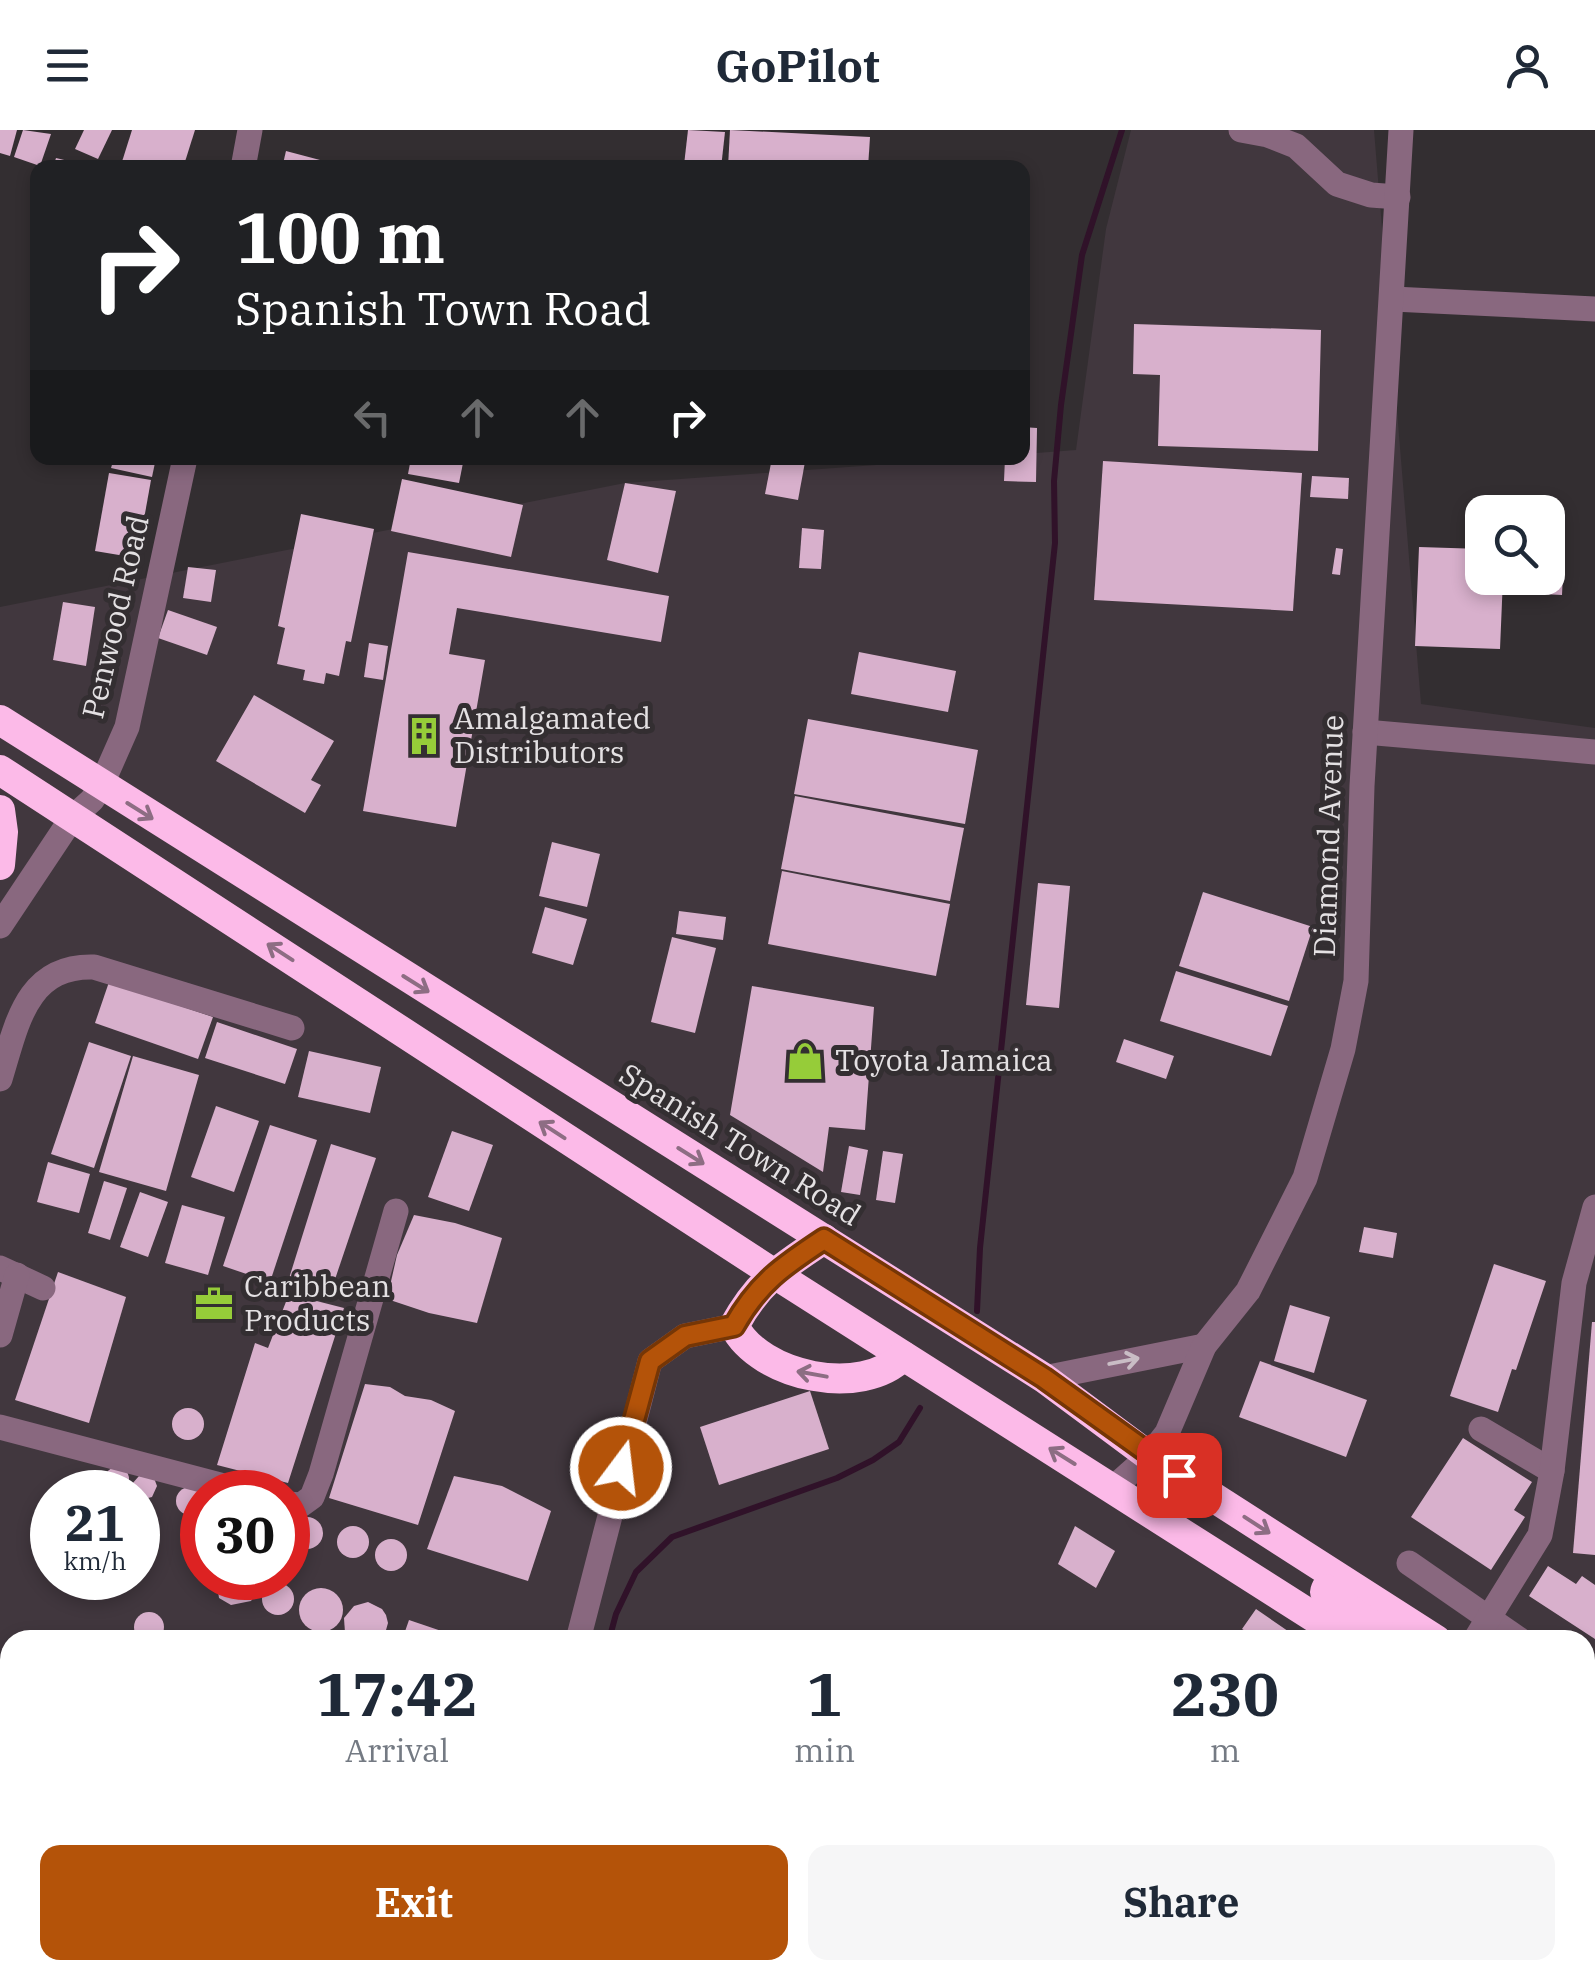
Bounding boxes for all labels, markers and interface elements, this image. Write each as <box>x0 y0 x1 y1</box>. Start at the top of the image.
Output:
text: GoPilot <box>715 36 880 94</box>
icon: menu <box>40 38 95 93</box>
icon: person <box>1500 38 1555 93</box>
text: 100 m <box>235 191 445 282</box>
icon: right <box>70 200 200 330</box>
text: Spanish Town Road <box>235 279 651 337</box>
icon: left <box>345 390 400 445</box>
icon: ahead <box>450 390 505 445</box>
icon: ahead <box>555 390 610 445</box>
icon: right <box>660 390 715 445</box>
map controls <box>1465 495 1565 595</box>
button: search <box>1465 495 1565 595</box>
street label: Penwood Road <box>72 511 157 722</box>
place label: Amalgamated Distributors <box>454 698 651 771</box>
street label: Diamond Avenue <box>1304 714 1351 958</box>
building icon: Amalgamated Distributors <box>403 715 445 757</box>
one-way arrow <box>126 801 154 822</box>
one-way arrow <box>266 942 294 963</box>
one-way arrow <box>401 973 430 994</box>
shop icon: Toyota Jamaica <box>784 1040 826 1082</box>
place label: Toyota Jamaica <box>835 1040 1053 1079</box>
street label: Spanish Town Road <box>613 1054 869 1234</box>
one-way arrow <box>538 1119 567 1140</box>
one-way arrow <box>677 1146 705 1166</box>
place label: Caribbean Products <box>244 1266 390 1339</box>
office icon: Caribbean Products <box>193 1283 235 1325</box>
one-way arrow <box>1107 1351 1140 1370</box>
one-way arrow <box>796 1364 829 1383</box>
position arrow <box>569 1416 673 1520</box>
pin <box>1137 1433 1222 1518</box>
one-way arrow <box>1048 1445 1077 1466</box>
icon: arrive <box>1152 1448 1207 1503</box>
speed limit sign: 30 <box>180 1470 310 1600</box>
text: 21 <box>65 1490 125 1555</box>
one-way arrow <box>1242 1514 1270 1535</box>
text: km/h <box>63 1544 127 1577</box>
text: 17:42 <box>316 1654 478 1733</box>
text: 1 <box>807 1654 843 1733</box>
text: 230 <box>1171 1654 1279 1733</box>
text: Arrival <box>345 1729 449 1771</box>
text: min <box>794 1729 855 1771</box>
text: m <box>1210 1729 1240 1771</box>
button: Exit <box>40 1845 788 1960</box>
button: Share <box>808 1845 1555 1960</box>

